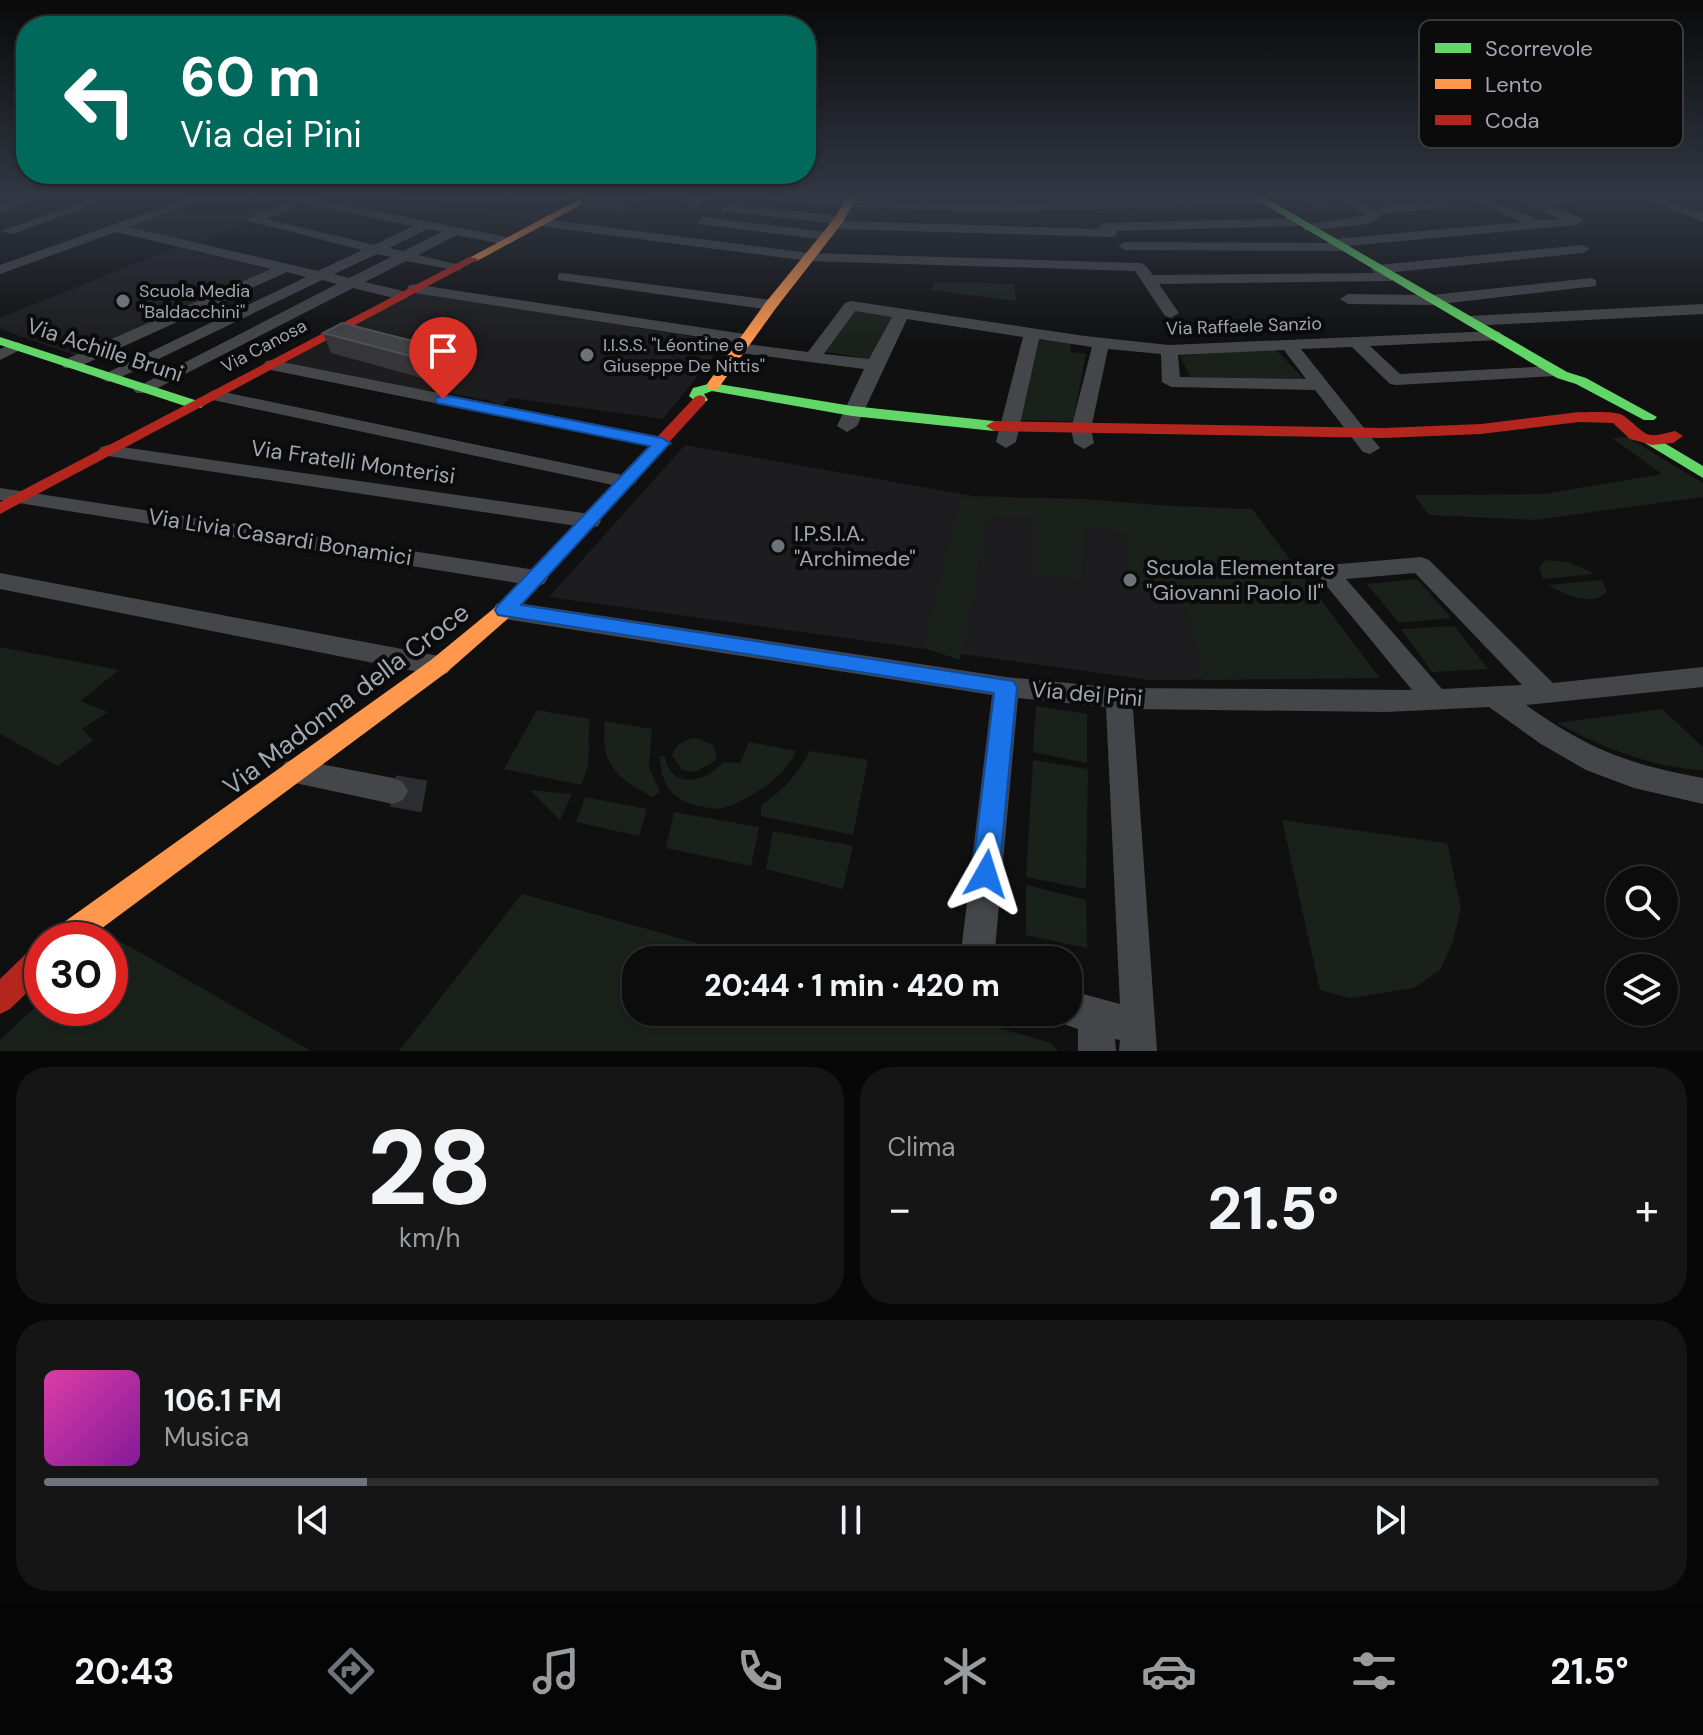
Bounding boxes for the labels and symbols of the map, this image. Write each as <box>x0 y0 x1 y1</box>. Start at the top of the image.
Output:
legend <box>1419 20 1683 148</box>
text: Scorrevole <box>1485 34 1593 63</box>
text: Lento <box>1485 70 1543 99</box>
text: Coda <box>1485 106 1540 135</box>
place label: Scuola Media "Baldacchini" <box>139 279 250 324</box>
marker: Scuola Media "Baldacchini" <box>114 292 132 310</box>
street label: Via Achille Bruni <box>23 311 187 389</box>
street label: Via Raffaele Sanzio <box>1166 311 1322 341</box>
street label: Via Canosa <box>217 313 311 379</box>
pin <box>409 317 477 399</box>
place label: I.I.S.S. "Léontine e Giuseppe De Nittis" <box>603 333 765 378</box>
marker: I.I.S.S. "Léontine e Giuseppe De Nittis" <box>578 346 596 364</box>
street label: Via Fratelli Monterisi <box>249 433 457 491</box>
street label: Via Livia Casardi Bonamici <box>146 502 414 572</box>
place label: I.P.S.I.A. "Archimede" <box>794 519 916 573</box>
marker: I.P.S.I.A. "Archimede" <box>769 537 787 555</box>
place label: Scuola Elementare "Giovanni Paolo II" <box>1146 553 1335 607</box>
marker: Scuola Elementare "Giovanni Paolo II" <box>1121 571 1139 589</box>
street label: Via Madonna della Croce <box>216 595 476 803</box>
street label: Via dei Pini <box>1030 675 1144 713</box>
position arrow <box>944 832 1028 916</box>
speed limit sign: 30 <box>24 922 128 1026</box>

